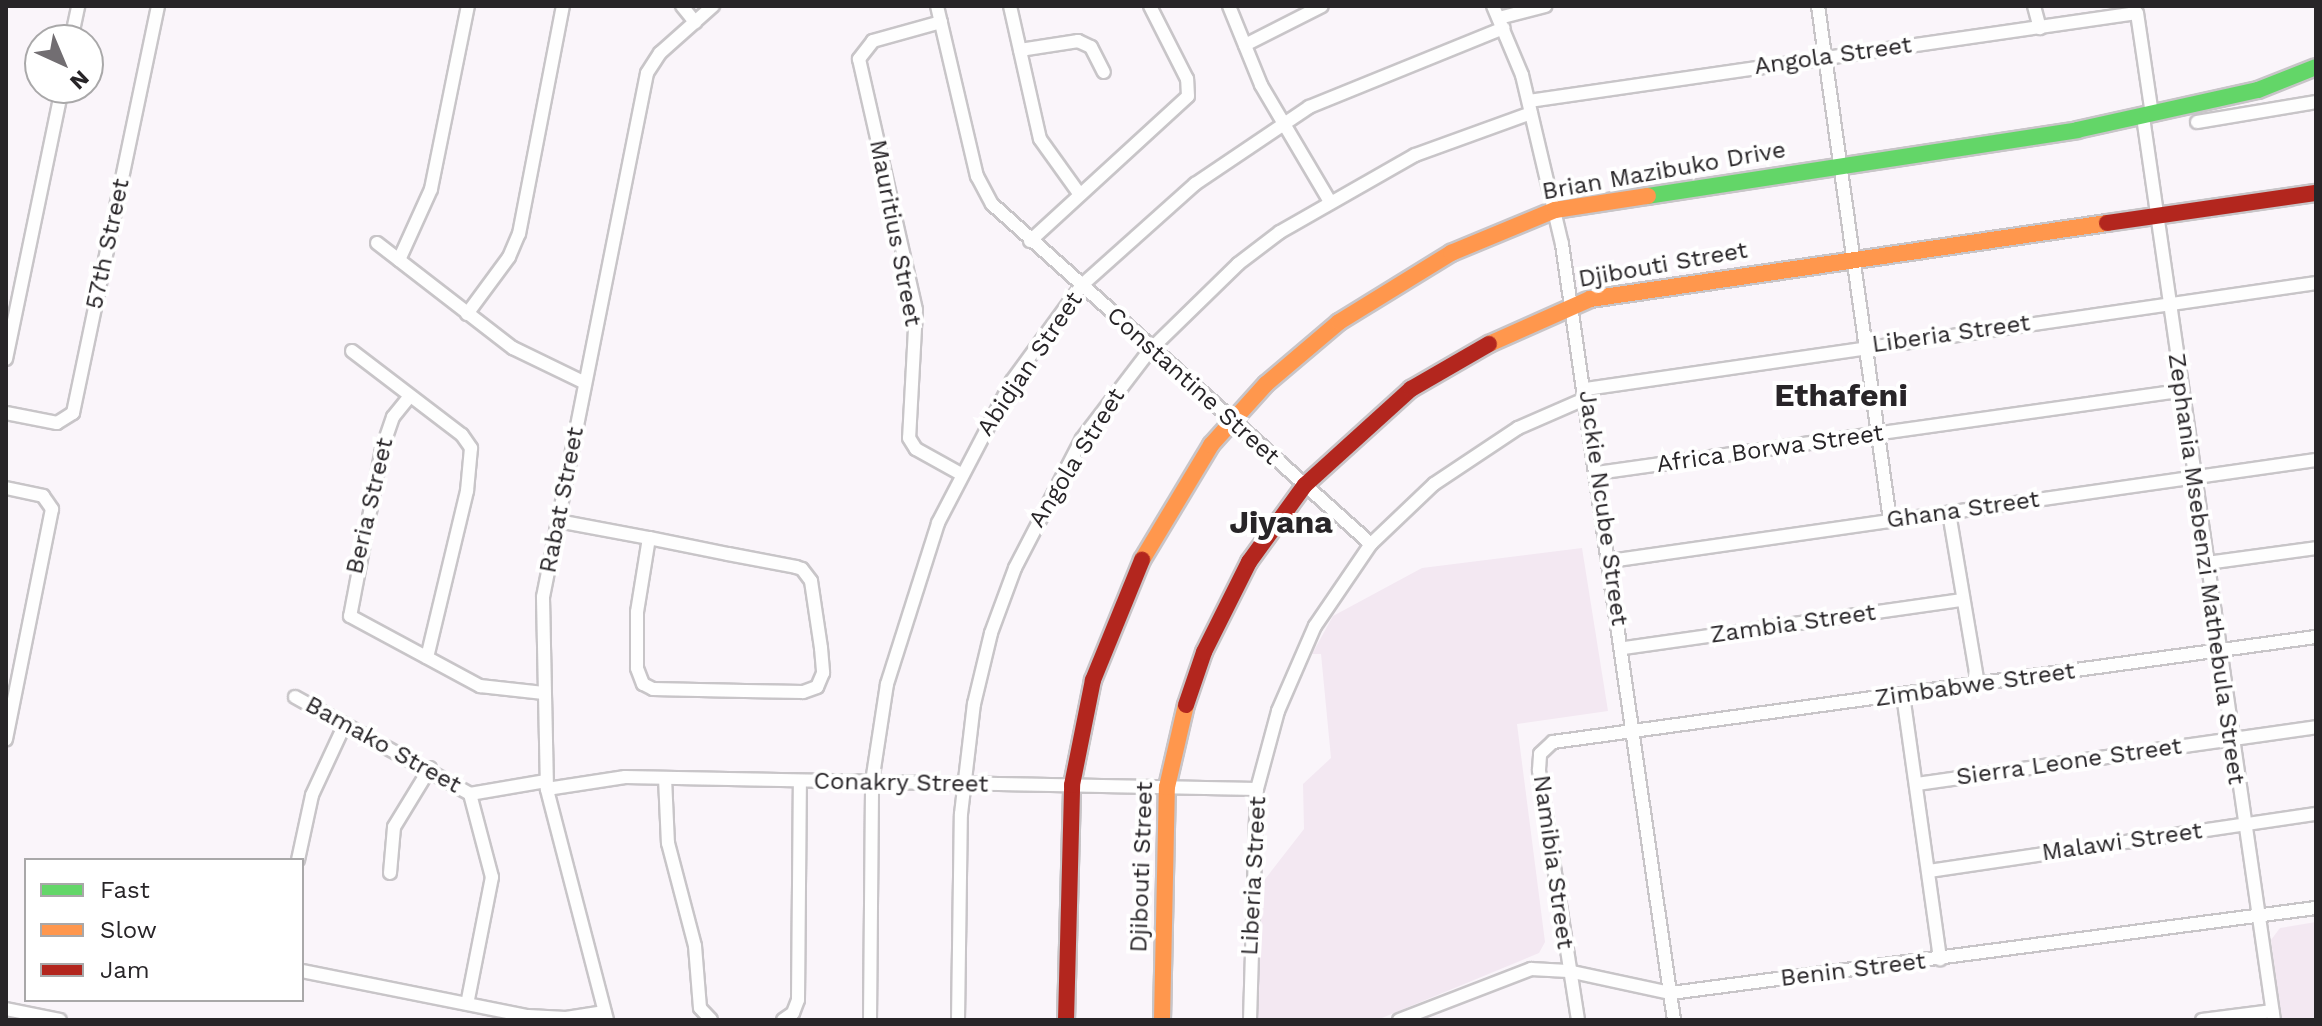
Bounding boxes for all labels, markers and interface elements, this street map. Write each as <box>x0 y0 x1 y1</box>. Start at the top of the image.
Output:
north arrow <box>24 24 104 104</box>
street label: Angola Street <box>1752 31 1914 81</box>
text: N <box>65 66 94 95</box>
street label: Brian Mazibuko Drive <box>1540 135 1788 207</box>
street label: Mauritius Street <box>863 137 927 329</box>
street label: 57th Street <box>80 176 136 312</box>
street label: Djibouti Street <box>1576 236 1750 294</box>
street label: Abidjan Street <box>971 286 1089 442</box>
street label: Constantine Street <box>1101 301 1285 471</box>
street label: Liberia Street <box>1870 309 2032 359</box>
street label: Zephania Msebenzi Mathebula Street <box>2161 351 2251 787</box>
district label: Ethafeni <box>1774 376 1908 414</box>
street label: Angola Street <box>1023 383 1131 533</box>
street label: Jackie Ncube Street <box>1572 389 1634 627</box>
street label: Africa Borwa Street <box>1654 419 1886 479</box>
street label: Rabat Street <box>534 425 590 575</box>
street label: Beria Street <box>340 435 400 577</box>
street label: Ghana Street <box>1884 485 2042 535</box>
district label: Jiyana <box>1229 503 1333 541</box>
street label: Zambia Street <box>1708 598 1878 650</box>
street label: Zimbabwe Street <box>1873 657 2077 713</box>
street label: Bamako Street <box>300 690 466 800</box>
street label: Sierra Leone Street <box>1954 732 2184 792</box>
street label: Conakry Street <box>813 767 989 799</box>
street label: Namibia Street <box>1527 773 1579 951</box>
street label: Djibouti Street <box>1125 781 1159 953</box>
street label: Liberia Street <box>1235 795 1273 957</box>
street label: Malawi Street <box>2040 817 2204 867</box>
legend <box>24 858 304 1002</box>
text: Fast <box>100 876 150 904</box>
text: Slow <box>100 916 157 944</box>
street label: Benin Street <box>1779 947 1927 993</box>
text: Jam <box>100 956 150 984</box>

